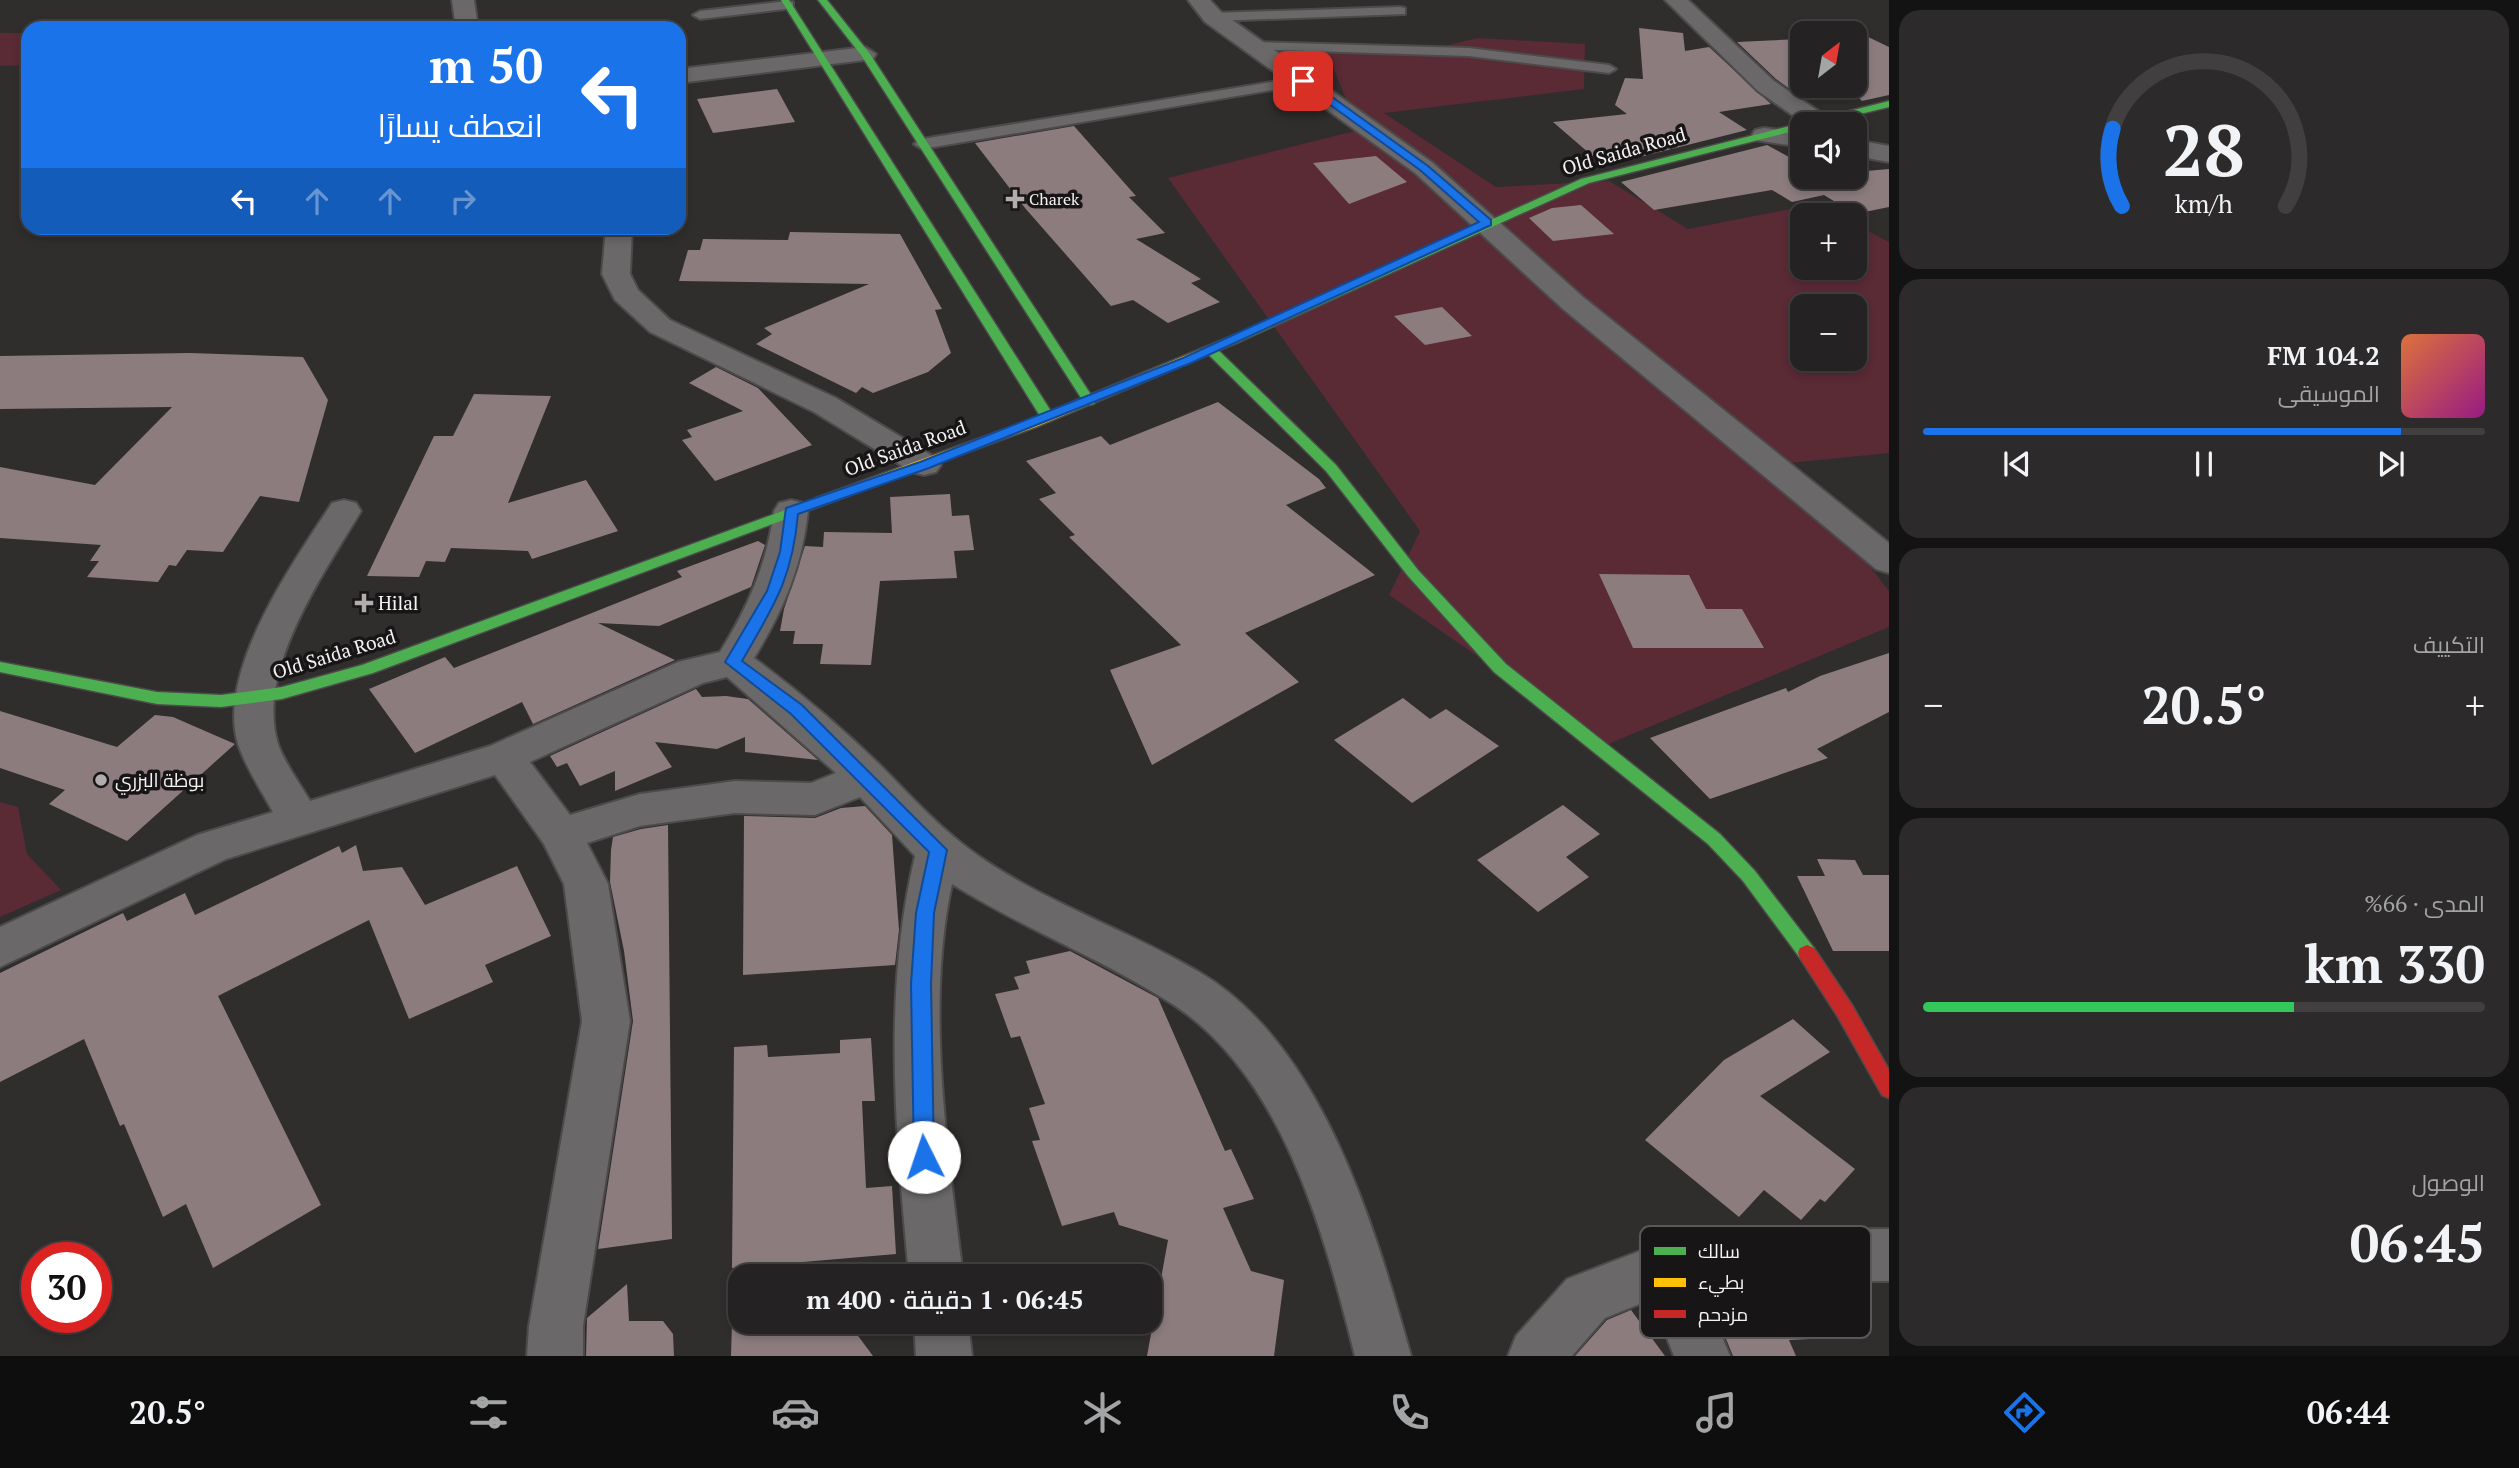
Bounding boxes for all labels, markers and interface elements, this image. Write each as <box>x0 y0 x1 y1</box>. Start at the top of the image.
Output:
north arrow <box>1790 21 1867 98</box>
map controls <box>1790 21 1867 371</box>
text: 50 m <box>429 32 543 97</box>
icon: left <box>567 49 658 140</box>
pin <box>1273 51 1333 111</box>
icon: arrive <box>1284 62 1322 100</box>
text: 28 <box>2163 100 2245 197</box>
text: انعطف يسارًا <box>377 104 543 146</box>
button: sound <box>1790 112 1867 189</box>
street label: Old Saida Road <box>1559 121 1689 180</box>
icon: left <box>225 182 263 220</box>
icon: ahead <box>298 182 336 220</box>
icon: ahead <box>371 182 409 220</box>
icon: right <box>444 182 482 220</box>
text: km/h <box>2175 186 2233 219</box>
place label: Charek <box>1029 188 1080 210</box>
marker: Charek <box>1007 191 1023 207</box>
button: + <box>1790 203 1867 280</box>
button: − <box>1790 294 1867 371</box>
text: 104.2 FM <box>2267 338 2380 372</box>
text: الموسيقى <box>2278 378 2380 409</box>
street label: Old Saida Road <box>841 414 969 481</box>
icon: previous <box>1998 445 2036 483</box>
icon: pause <box>2185 445 2223 483</box>
icon: next <box>2372 445 2410 483</box>
place label: Hilal <box>378 590 419 615</box>
marker: Hilal <box>356 595 372 611</box>
street label: Old Saida Road <box>269 623 399 684</box>
text: التكييف <box>2413 629 2485 660</box>
text: 20.5° <box>2141 670 2267 739</box>
text: − <box>1923 680 1943 730</box>
text: + <box>2465 680 2485 730</box>
place label: بوظة البزري <box>115 767 204 795</box>
marker: بوظة البزري <box>93 772 109 788</box>
text: المدى · 66% <box>2364 888 2485 919</box>
text: 330 km <box>2304 929 2485 998</box>
position arrow <box>887 1120 961 1194</box>
text: الوصول <box>2412 1167 2485 1198</box>
text: 06:45 <box>2350 1208 2485 1277</box>
legend <box>1640 1226 1871 1338</box>
text: سالك <box>1698 1238 1740 1263</box>
speed limit sign: 30 <box>21 1242 112 1333</box>
text: بطيء <box>1698 1269 1744 1297</box>
text: 06:45 · 1 دقيقة · 400 m <box>806 1282 1084 1316</box>
text: مزدحم <box>1698 1301 1748 1328</box>
icon: filters <box>464 1388 513 1437</box>
icon: car <box>771 1388 820 1437</box>
icon: climate <box>1078 1388 1127 1437</box>
icon: phone <box>1385 1388 1434 1437</box>
icon: music <box>1692 1388 1741 1437</box>
icon: directions <box>2000 1388 2049 1437</box>
text: 20.5° <box>129 1391 206 1433</box>
text: 06:44 <box>2307 1391 2390 1433</box>

